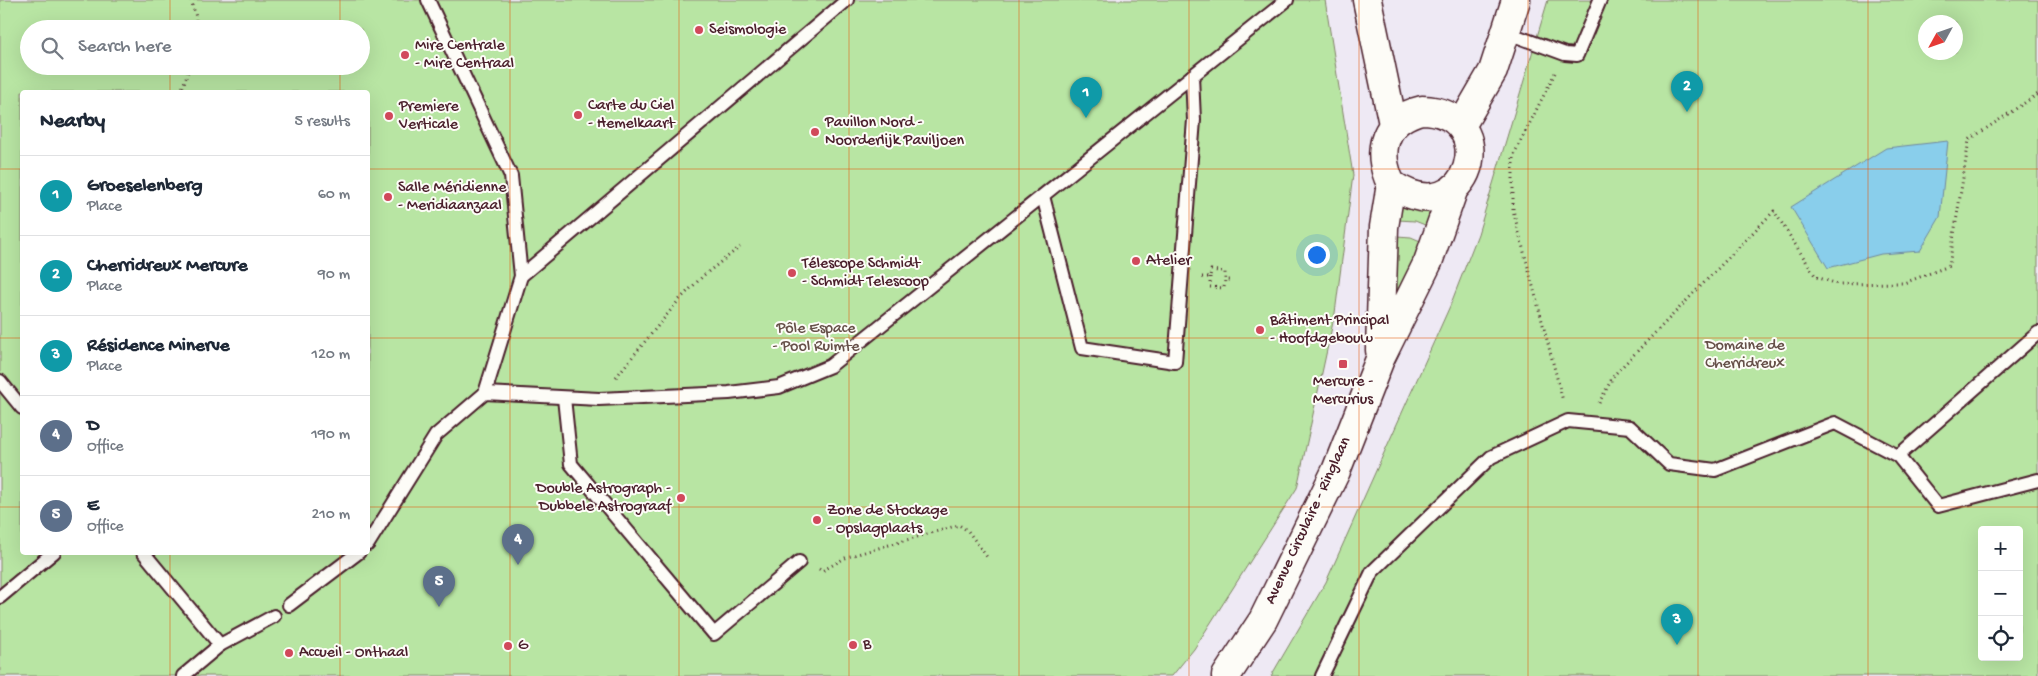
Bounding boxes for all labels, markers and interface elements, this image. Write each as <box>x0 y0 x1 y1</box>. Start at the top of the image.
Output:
north arrow <box>1918 15 1963 60</box>
search box <box>20 20 370 75</box>
place label: Seismologie <box>709 21 787 40</box>
marker: Seismologie <box>693 24 705 36</box>
icon: search <box>38 34 66 62</box>
text: Search here <box>78 36 172 59</box>
place label: Mire Centrale - Mire Centraal <box>415 37 514 74</box>
marker: Mire Centrale - Mire Centraal <box>399 49 411 61</box>
pin: 2 <box>1671 71 1703 112</box>
pin: 1 <box>1070 77 1102 118</box>
place label: Carte du Ciel - Hemelkaart <box>588 97 676 134</box>
place label: Premiere Verticale <box>398 98 460 135</box>
marker: Carte du Ciel - Hemelkaart <box>572 109 584 121</box>
text: Nearby <box>40 110 105 135</box>
marker: Premiere Verticale <box>383 110 395 122</box>
text: 5 results <box>295 113 350 132</box>
place label: Pavillon Nord - Noorderlijk Paviljoen <box>824 114 965 151</box>
marker: Pavillon Nord - Noorderlijk Paviljoen <box>809 126 821 138</box>
text: Groeselenberg <box>87 175 203 198</box>
place label: Salle Méridienne - Meridiaanzaal <box>398 179 507 216</box>
text: 1 <box>53 186 59 205</box>
text: 60 m <box>318 186 350 205</box>
marker: Salle Méridienne - Meridiaanzaal <box>382 191 394 203</box>
text: Place <box>87 198 122 217</box>
your location <box>1304 242 1330 268</box>
place label: Atelier <box>1146 252 1192 271</box>
text: Cherridreux Mercure <box>87 255 248 278</box>
place label: Télescope Schmidt - Schmidt Telescoop <box>801 255 929 292</box>
marker: Atelier <box>1130 255 1142 267</box>
text: 2 <box>52 266 60 285</box>
text: 90 m <box>318 266 350 285</box>
marker: Télescope Schmidt - Schmidt Telescoop <box>786 267 798 279</box>
text: Place <box>87 278 122 297</box>
place label: Bâtiment Principal - Hoofdgebouw <box>1269 312 1389 349</box>
park label: Pôle Espace - Pool Ruimte <box>772 320 860 357</box>
marker: Bâtiment Principal - Hoofdgebouw <box>1254 324 1266 336</box>
text: Résidence Minerve <box>87 335 230 358</box>
park label: Domaine de Cherridreux <box>1704 337 1786 374</box>
text: 3 <box>52 346 60 365</box>
text: 120 m <box>311 346 350 365</box>
text: Place <box>87 358 122 377</box>
marker: Mercure - Mercurius <box>1337 358 1349 370</box>
place label: Mercure - Mercurius <box>1313 373 1374 410</box>
text: D <box>87 415 99 438</box>
text: 4 <box>52 426 60 445</box>
text: 190 m <box>311 426 350 445</box>
street label: Avenue Circulaire - Ringlaan <box>1262 434 1356 608</box>
text: Office <box>87 438 124 457</box>
place label: Double Astrograph - Dubbele Astrograaf <box>535 480 672 517</box>
marker: Double Astrograph - Dubbele Astrograaf <box>675 492 687 504</box>
text: E <box>87 495 99 518</box>
place label: Zone de Stockage - Opslagplaats <box>827 502 949 539</box>
text: 5 <box>52 506 60 525</box>
text: 210 m <box>311 506 350 525</box>
marker: Zone de Stockage - Opslagplaats <box>811 514 823 526</box>
text: Office <box>87 518 124 537</box>
pin: 4 <box>502 524 534 565</box>
map controls <box>1978 526 2023 661</box>
button: + <box>1978 526 2023 571</box>
pin: 5 <box>423 566 455 607</box>
button: − <box>1978 571 2023 616</box>
pin: 3 <box>1661 604 1693 645</box>
button: locate <box>1978 616 2023 661</box>
place label: B <box>862 636 872 655</box>
place label: G <box>518 637 529 656</box>
marker: B <box>847 639 859 651</box>
marker: G <box>502 640 514 652</box>
place label: Accueil - Onthaal <box>299 644 408 663</box>
marker: Accueil - Onthaal <box>283 647 295 659</box>

